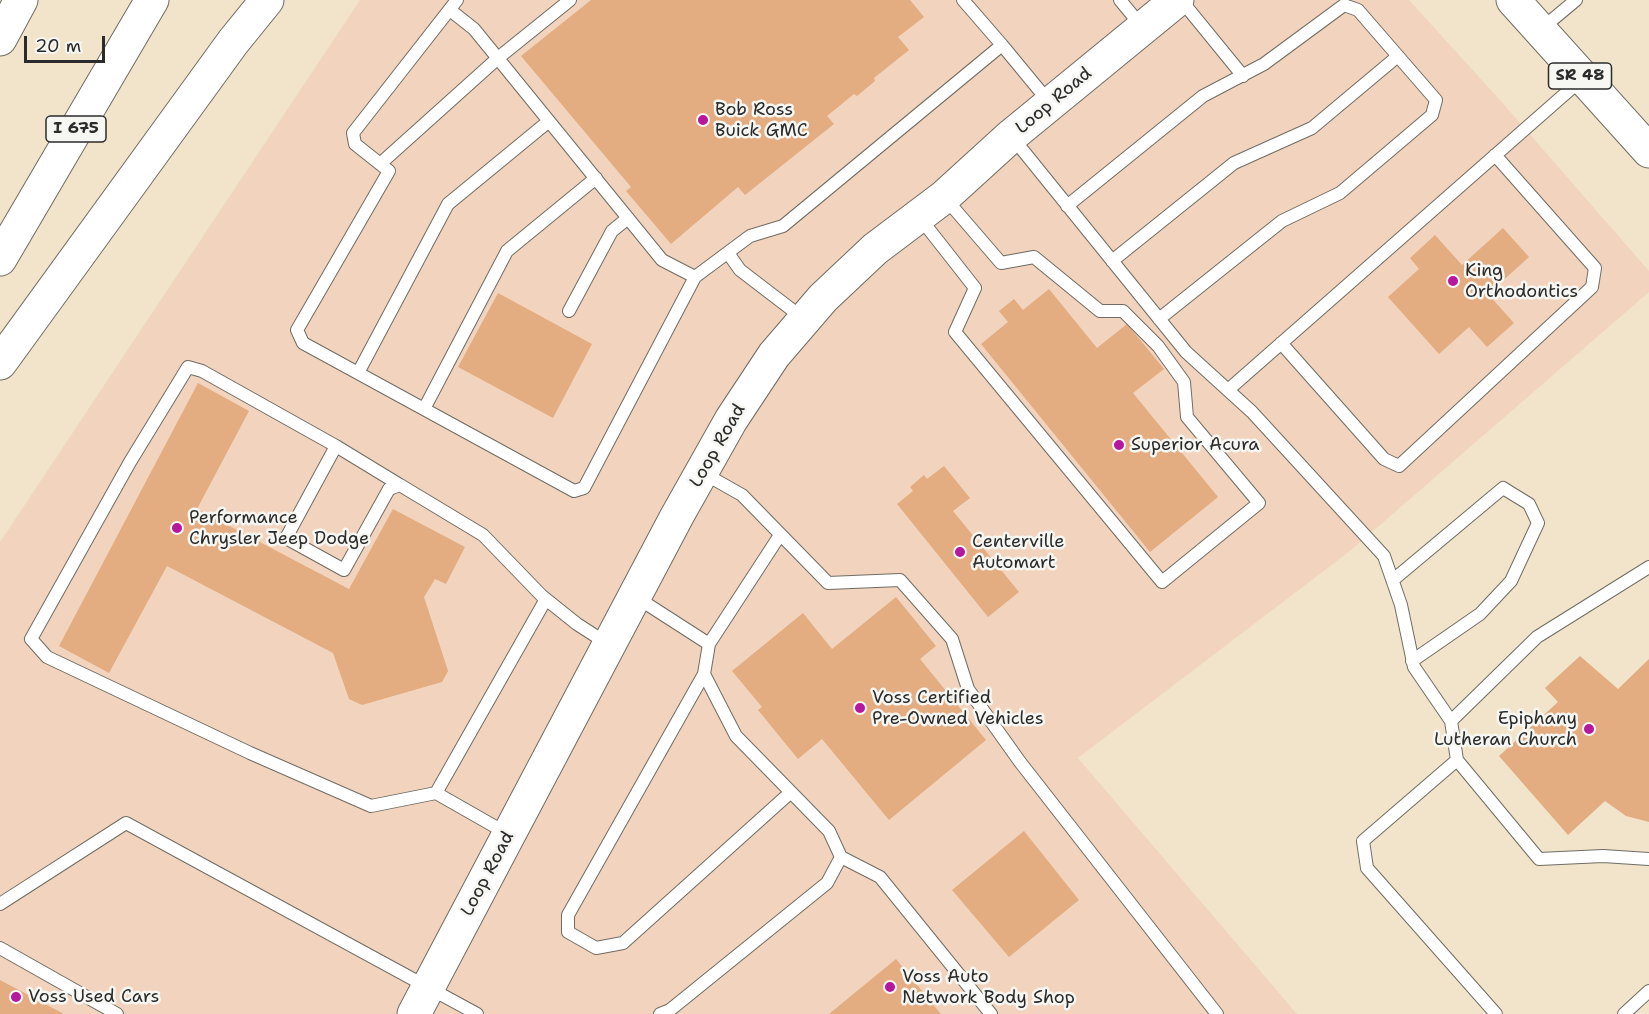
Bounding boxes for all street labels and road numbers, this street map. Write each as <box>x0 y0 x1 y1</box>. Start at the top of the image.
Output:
street label: Loop Road <box>1012 63 1096 139</box>
road number: SR 48 <box>1548 63 1612 89</box>
road number: I 675 <box>46 116 106 142</box>
street label: Loop Road <box>685 400 751 492</box>
street label: Loop Road <box>457 828 519 920</box>

